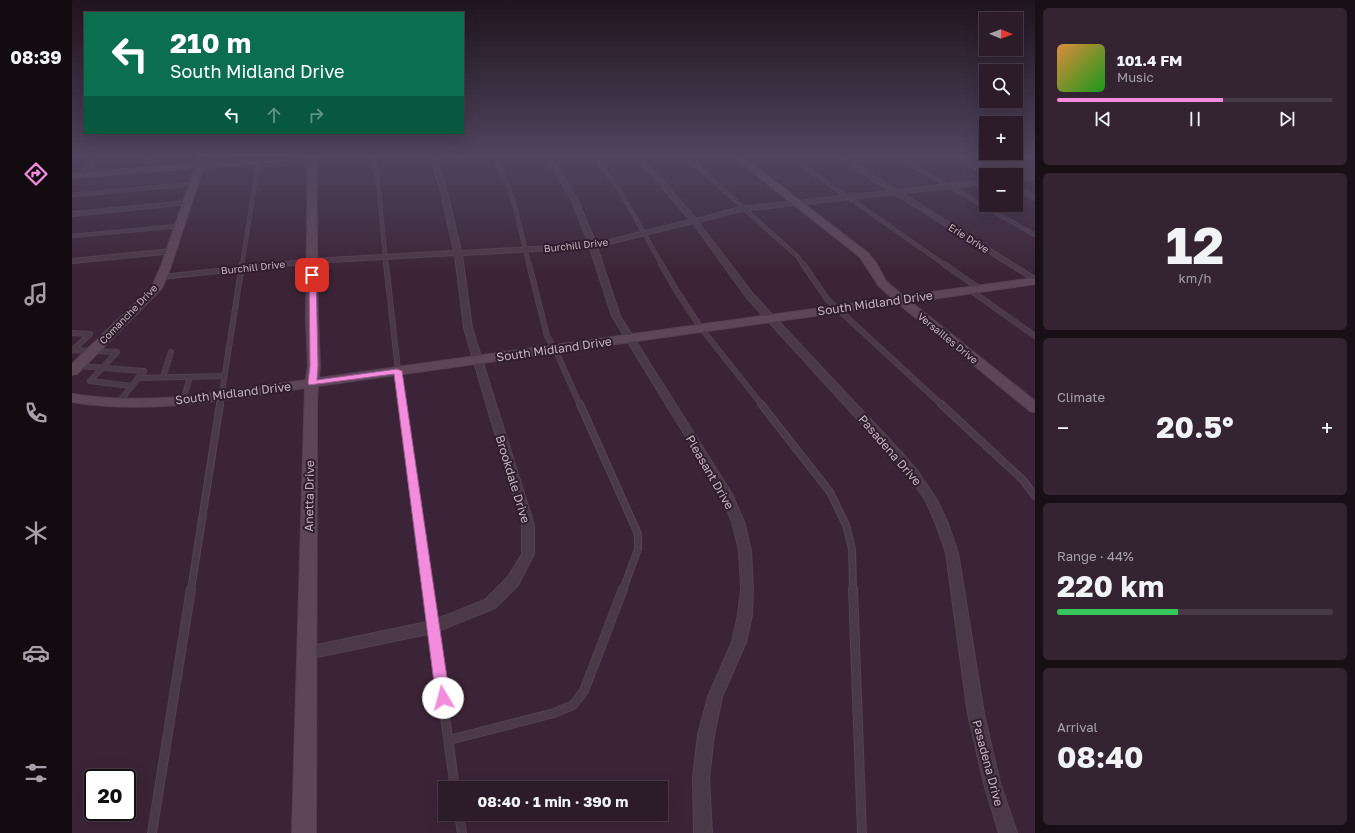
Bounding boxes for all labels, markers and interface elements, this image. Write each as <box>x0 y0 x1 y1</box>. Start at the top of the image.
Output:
north arrow <box>979 12 1023 56</box>
map controls <box>979 12 1023 212</box>
text: 210 m <box>170 26 251 59</box>
icon: left <box>104 28 156 80</box>
text: 08:39 <box>10 46 62 68</box>
text: 101.4 FM <box>1117 51 1182 69</box>
text: South Midland Drive <box>170 60 345 82</box>
button: search <box>979 64 1023 108</box>
text: Music <box>1117 69 1154 85</box>
icon: left <box>221 104 243 126</box>
icon: ahead <box>263 104 285 126</box>
icon: right <box>305 104 327 126</box>
icon: previous <box>1092 108 1114 130</box>
icon: pause <box>1184 108 1206 130</box>
icon: next <box>1276 108 1298 130</box>
button: + <box>979 116 1023 160</box>
icon: directions <box>22 160 50 188</box>
button: − <box>979 168 1023 212</box>
text: 12 <box>1166 213 1224 275</box>
street label: Erie Drive <box>946 221 992 255</box>
street label: Burchill Drive <box>543 236 609 254</box>
street label: Burchill Drive <box>220 258 286 276</box>
pin <box>295 258 329 292</box>
icon: arrive <box>301 264 323 286</box>
text: km/h <box>1178 270 1212 286</box>
icon: music <box>22 280 50 308</box>
street label: Comanche Drive <box>97 282 160 346</box>
street label: South Midland Drive <box>816 287 934 319</box>
street label: Versailles Drive <box>915 310 981 366</box>
street label: South Midland Drive <box>495 333 613 365</box>
street label: South Midland Drive <box>174 378 292 408</box>
text: Climate <box>1057 389 1105 405</box>
icon: phone <box>22 399 50 427</box>
text: 20.5° <box>1156 409 1234 445</box>
street label: Pasadena Drive <box>855 412 925 488</box>
text: − <box>1057 414 1069 441</box>
text: + <box>1321 414 1333 441</box>
street label: Pleasant Drive <box>683 432 737 512</box>
street label: Brookdale Drive <box>493 433 534 525</box>
street label: Anetta Drive <box>301 460 317 532</box>
icon: climate <box>22 519 50 547</box>
text: Range · 44% <box>1057 548 1134 564</box>
text: 220 km <box>1057 568 1164 604</box>
icon: car <box>22 639 50 667</box>
position arrow <box>422 677 464 719</box>
street label: Pasadena Drive <box>969 718 1007 808</box>
text: Arrival <box>1057 719 1098 735</box>
text: 08:40 <box>1057 739 1144 775</box>
icon: filters <box>22 759 50 787</box>
speed limit sign: 20 <box>84 769 136 821</box>
text: 08:40 · 1 min · 390 m <box>478 792 628 810</box>

